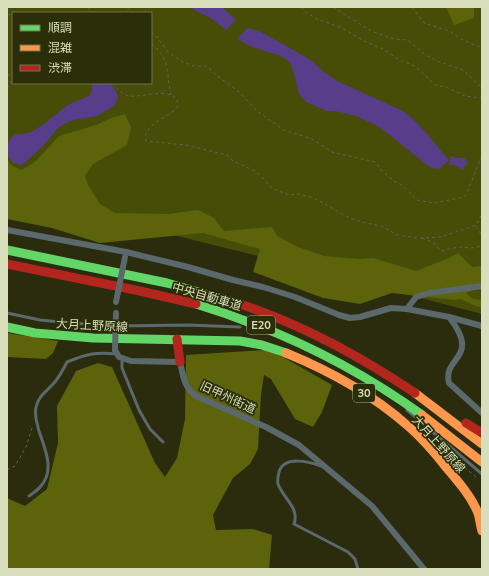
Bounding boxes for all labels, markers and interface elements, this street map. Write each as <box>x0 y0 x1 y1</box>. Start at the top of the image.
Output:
legend <box>12 12 152 84</box>
text: 順調 <box>48 20 72 35</box>
text: 混雑 <box>48 40 72 55</box>
text: 渋滞 <box>48 60 72 75</box>
street label: 中央自動車道 <box>170 279 244 313</box>
street label: 大月上野原線 <box>56 316 128 334</box>
road number: E20 <box>247 316 275 334</box>
street label: 旧甲州街道 <box>198 378 258 416</box>
road number: 30 <box>353 384 375 402</box>
street label: 大月上野原線 <box>409 412 469 476</box>

